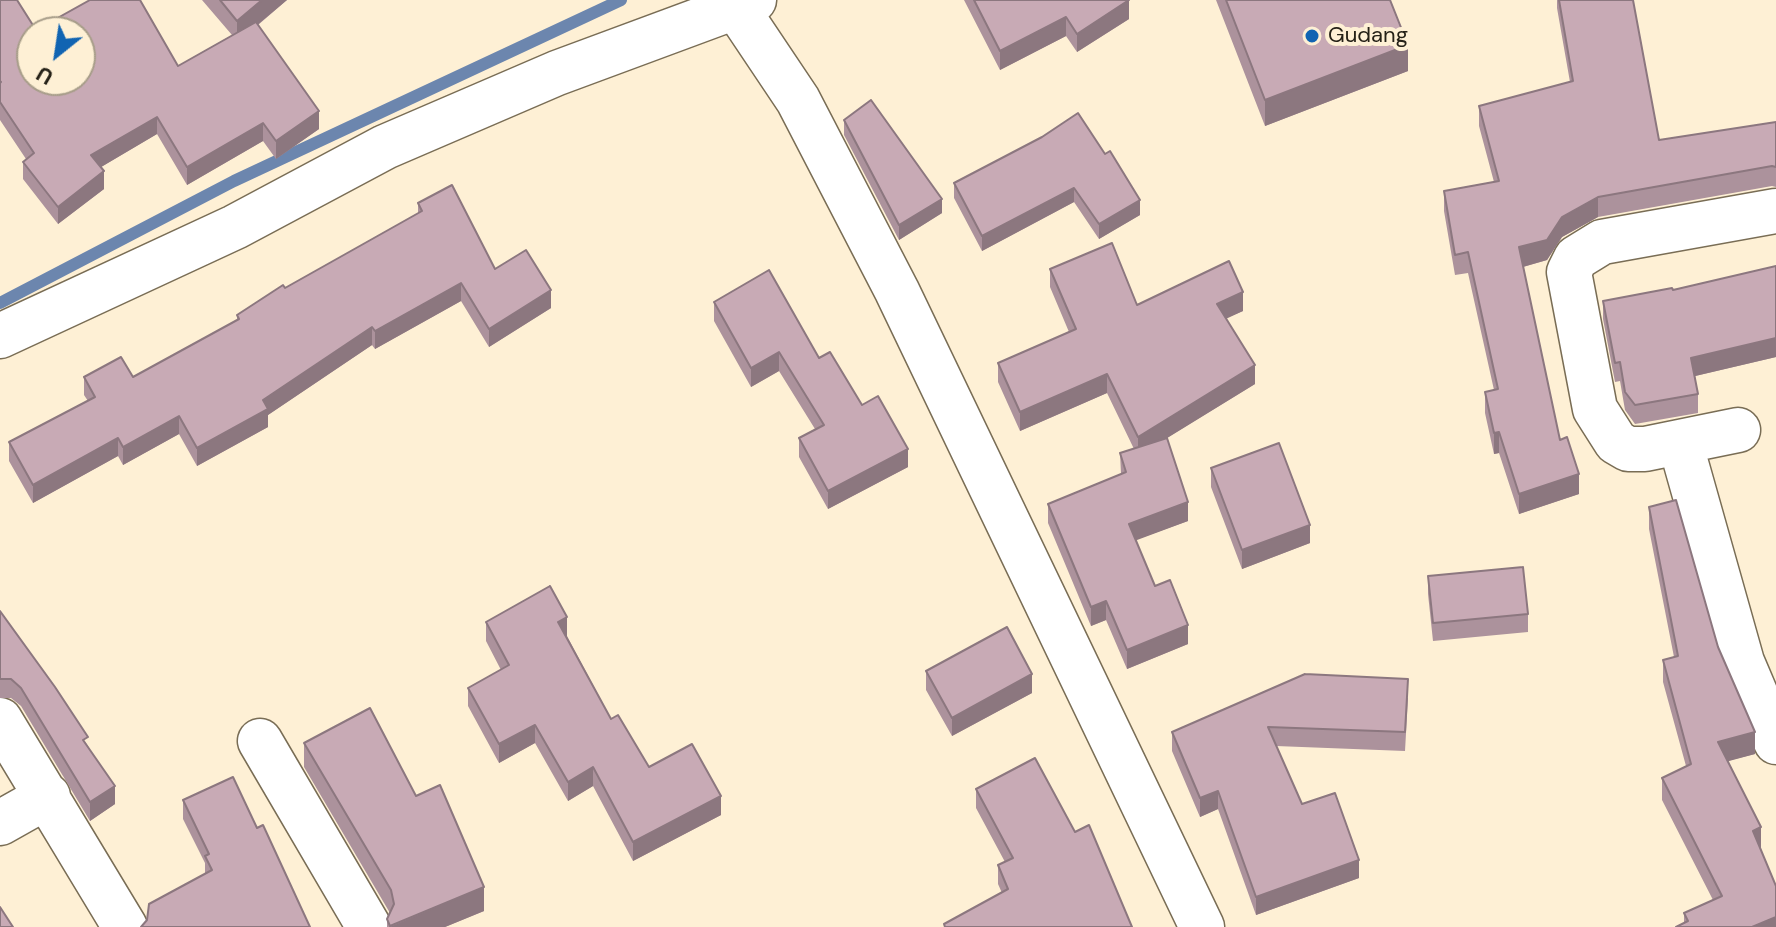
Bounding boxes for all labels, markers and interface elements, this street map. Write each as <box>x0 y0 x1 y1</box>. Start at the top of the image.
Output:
north arrow <box>16 16 96 96</box>
place label: Gudang <box>1328 23 1408 49</box>
marker: Gudang <box>1303 27 1321 45</box>
text: U <box>31 59 59 92</box>

